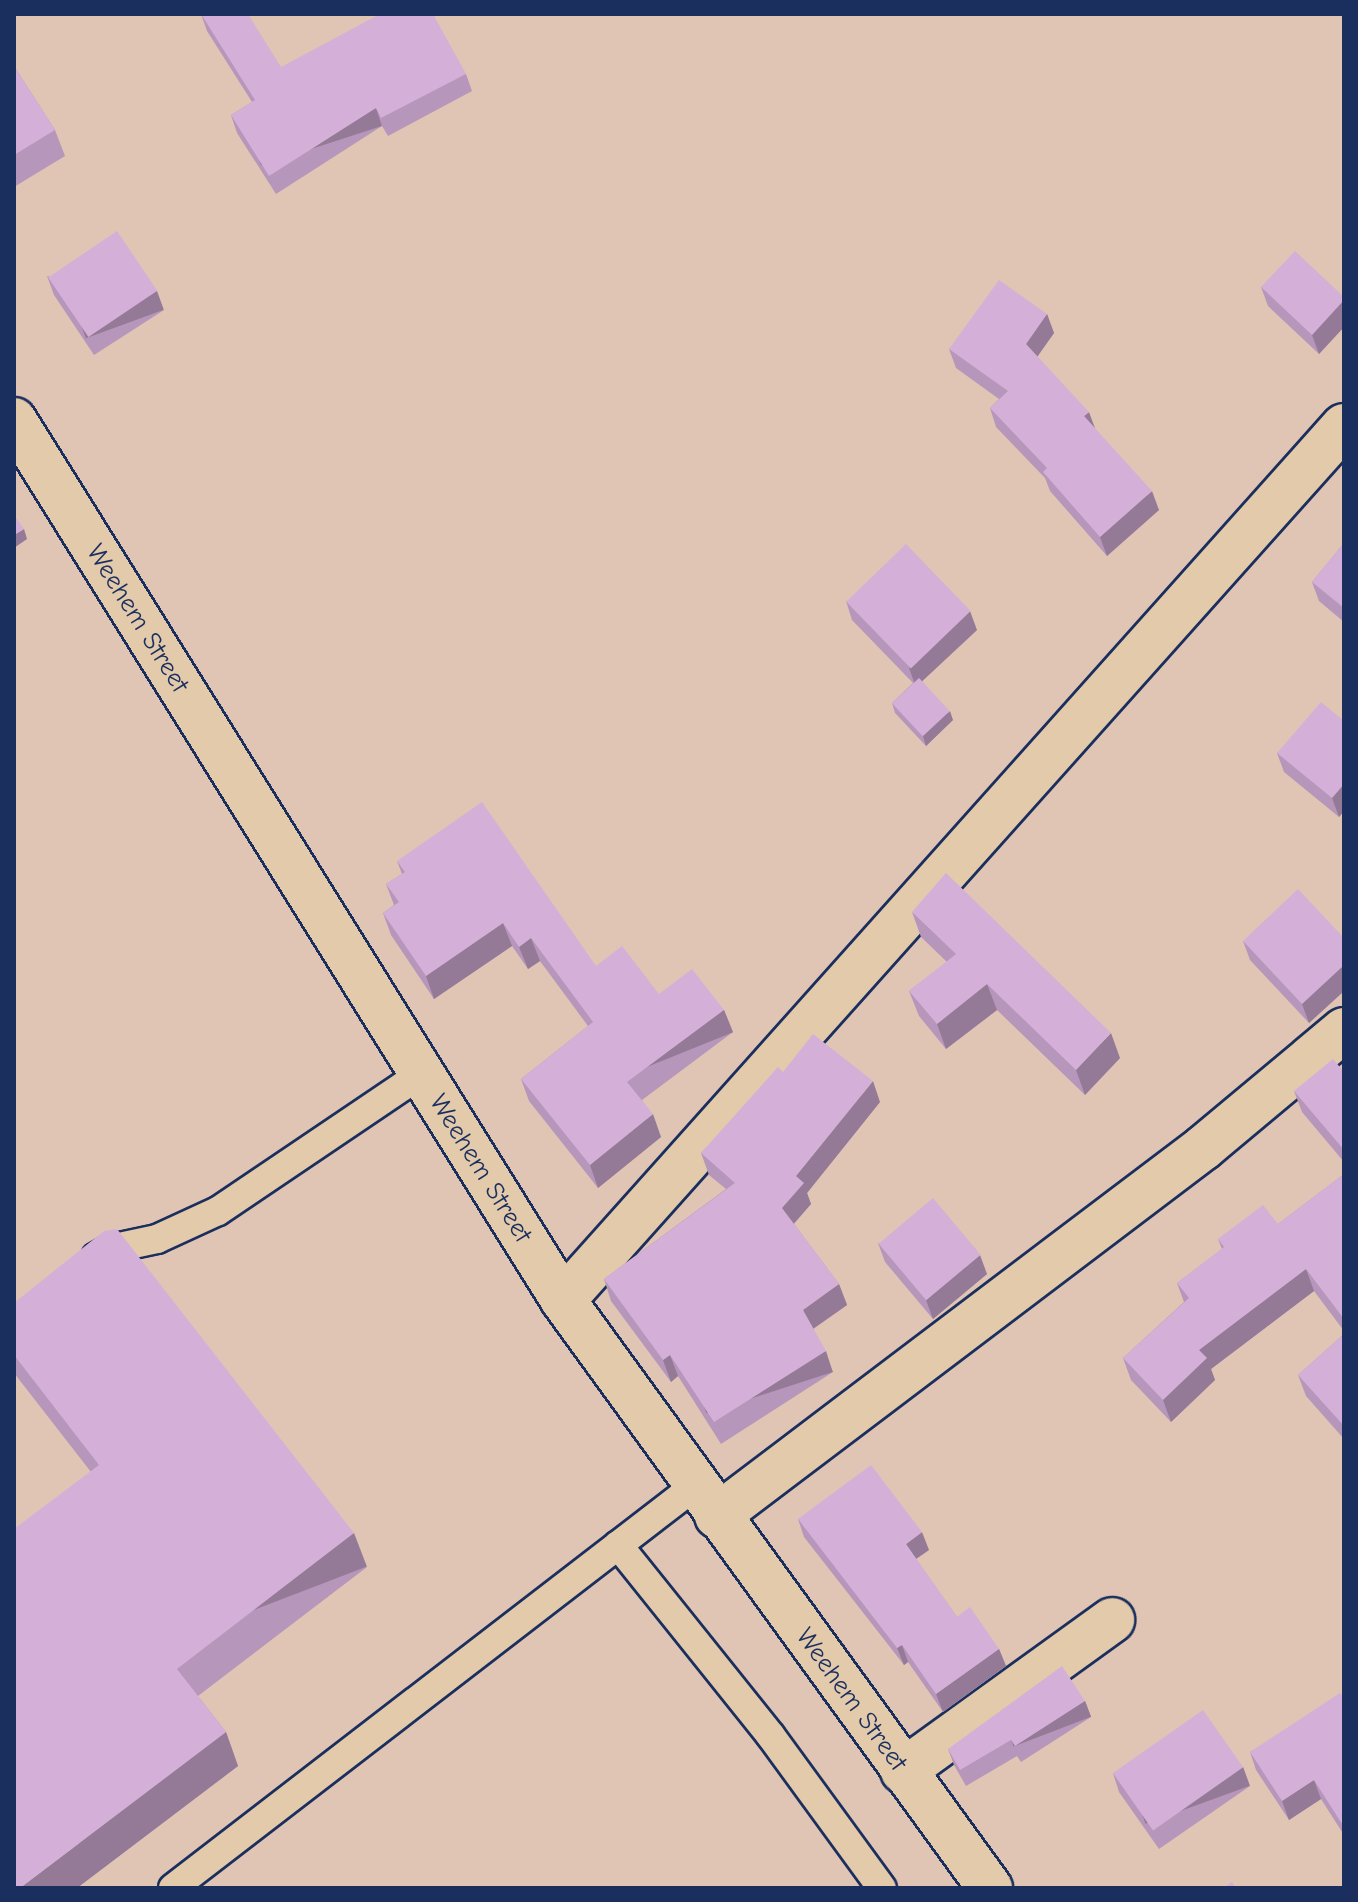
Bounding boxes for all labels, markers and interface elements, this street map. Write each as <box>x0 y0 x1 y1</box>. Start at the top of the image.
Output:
street label: Weehem Street <box>79 539 195 699</box>
street label: Weehem Street <box>422 1089 538 1249</box>
street label: Weehem Street <box>789 1622 913 1778</box>

